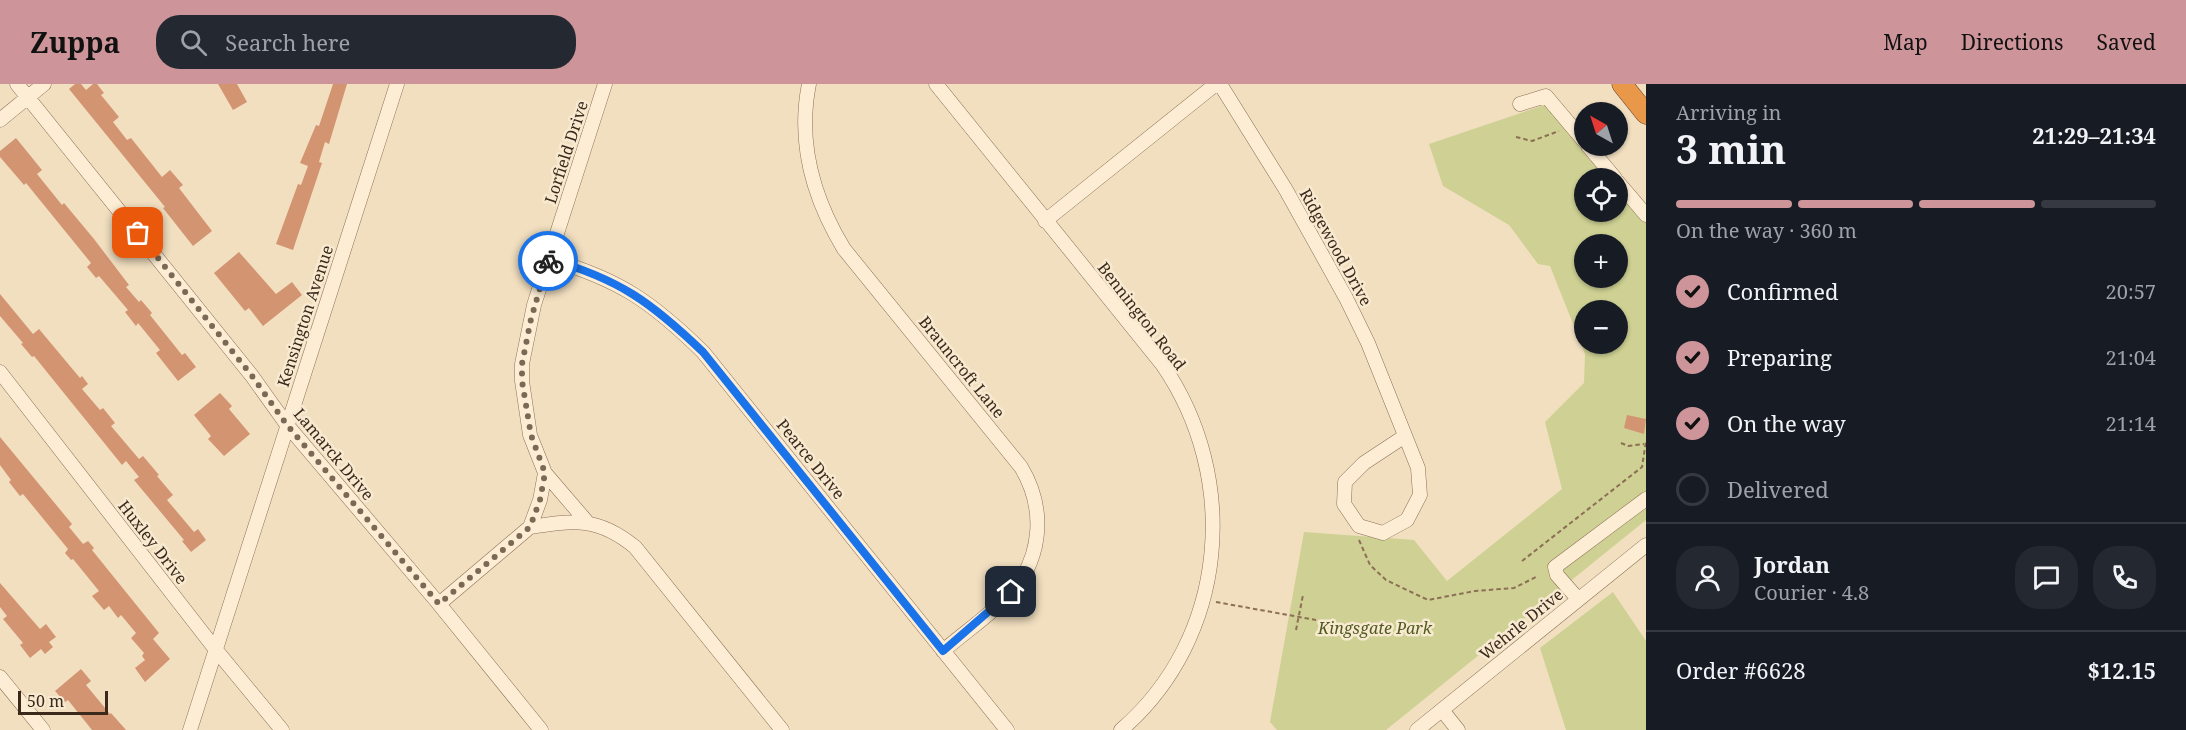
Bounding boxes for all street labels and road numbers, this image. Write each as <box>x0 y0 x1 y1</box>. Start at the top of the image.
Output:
street label: Lorfield Drive <box>539 98 593 206</box>
street label: Ridgewood Drive <box>1295 184 1377 310</box>
street label: Kensington Avenue <box>272 242 338 390</box>
street label: Bennington Road <box>1093 257 1191 375</box>
street label: Brauncroft Lane <box>914 311 1010 423</box>
street label: Lamarck Drive <box>289 403 379 505</box>
street label: Pearce Drive <box>772 414 850 504</box>
street label: Huxley Drive <box>113 495 193 589</box>
street label: Wehrle Drive <box>1475 583 1567 665</box>

